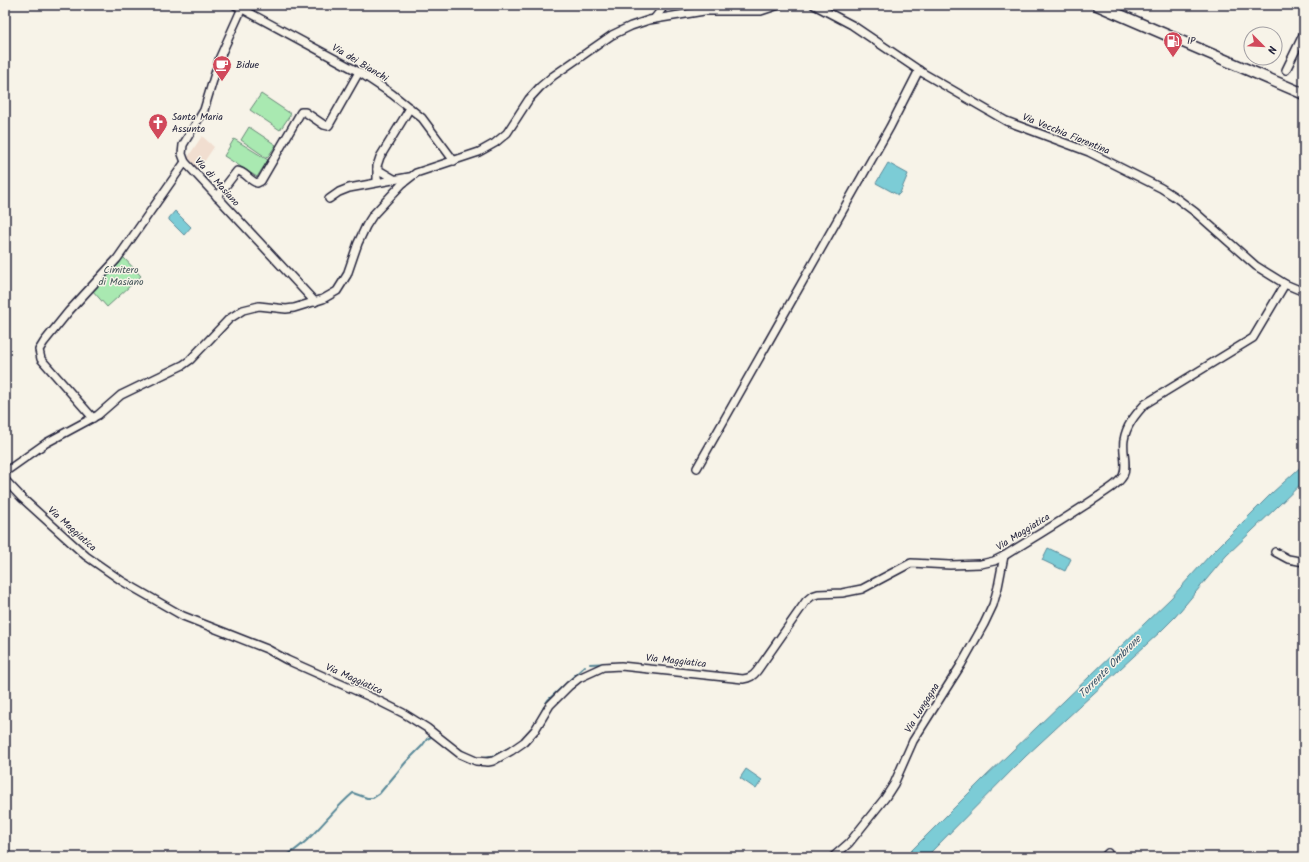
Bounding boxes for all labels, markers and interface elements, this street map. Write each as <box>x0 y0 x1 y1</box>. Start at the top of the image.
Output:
north arrow <box>1243 26 1283 66</box>
fuel station icon: IP <box>1162 30 1184 58</box>
place label: IP <box>1187 33 1196 49</box>
street label: Via dei Bianchi <box>329 40 392 86</box>
text: N <box>1262 43 1281 57</box>
cafe icon: Bidue <box>211 54 233 82</box>
place label: Bidue <box>236 57 260 73</box>
place label: Santa Maria Assunta <box>172 109 223 137</box>
street label: Via Vecchia Fiorentina <box>1020 109 1112 159</box>
church icon: Santa Maria Assunta <box>147 112 169 140</box>
street label: Via di Masiano <box>190 154 244 211</box>
park label: Cimitero di Masiano <box>98 262 144 290</box>
street label: Via Maggiatica <box>44 503 100 556</box>
street label: Via Maggiatica <box>993 509 1053 555</box>
water label: Torrente Ombrone <box>1074 630 1147 703</box>
street label: Via Maggiatica <box>645 650 707 672</box>
street label: Via Maggiatica <box>323 659 385 699</box>
street label: Via Lungagna <box>900 680 944 736</box>

